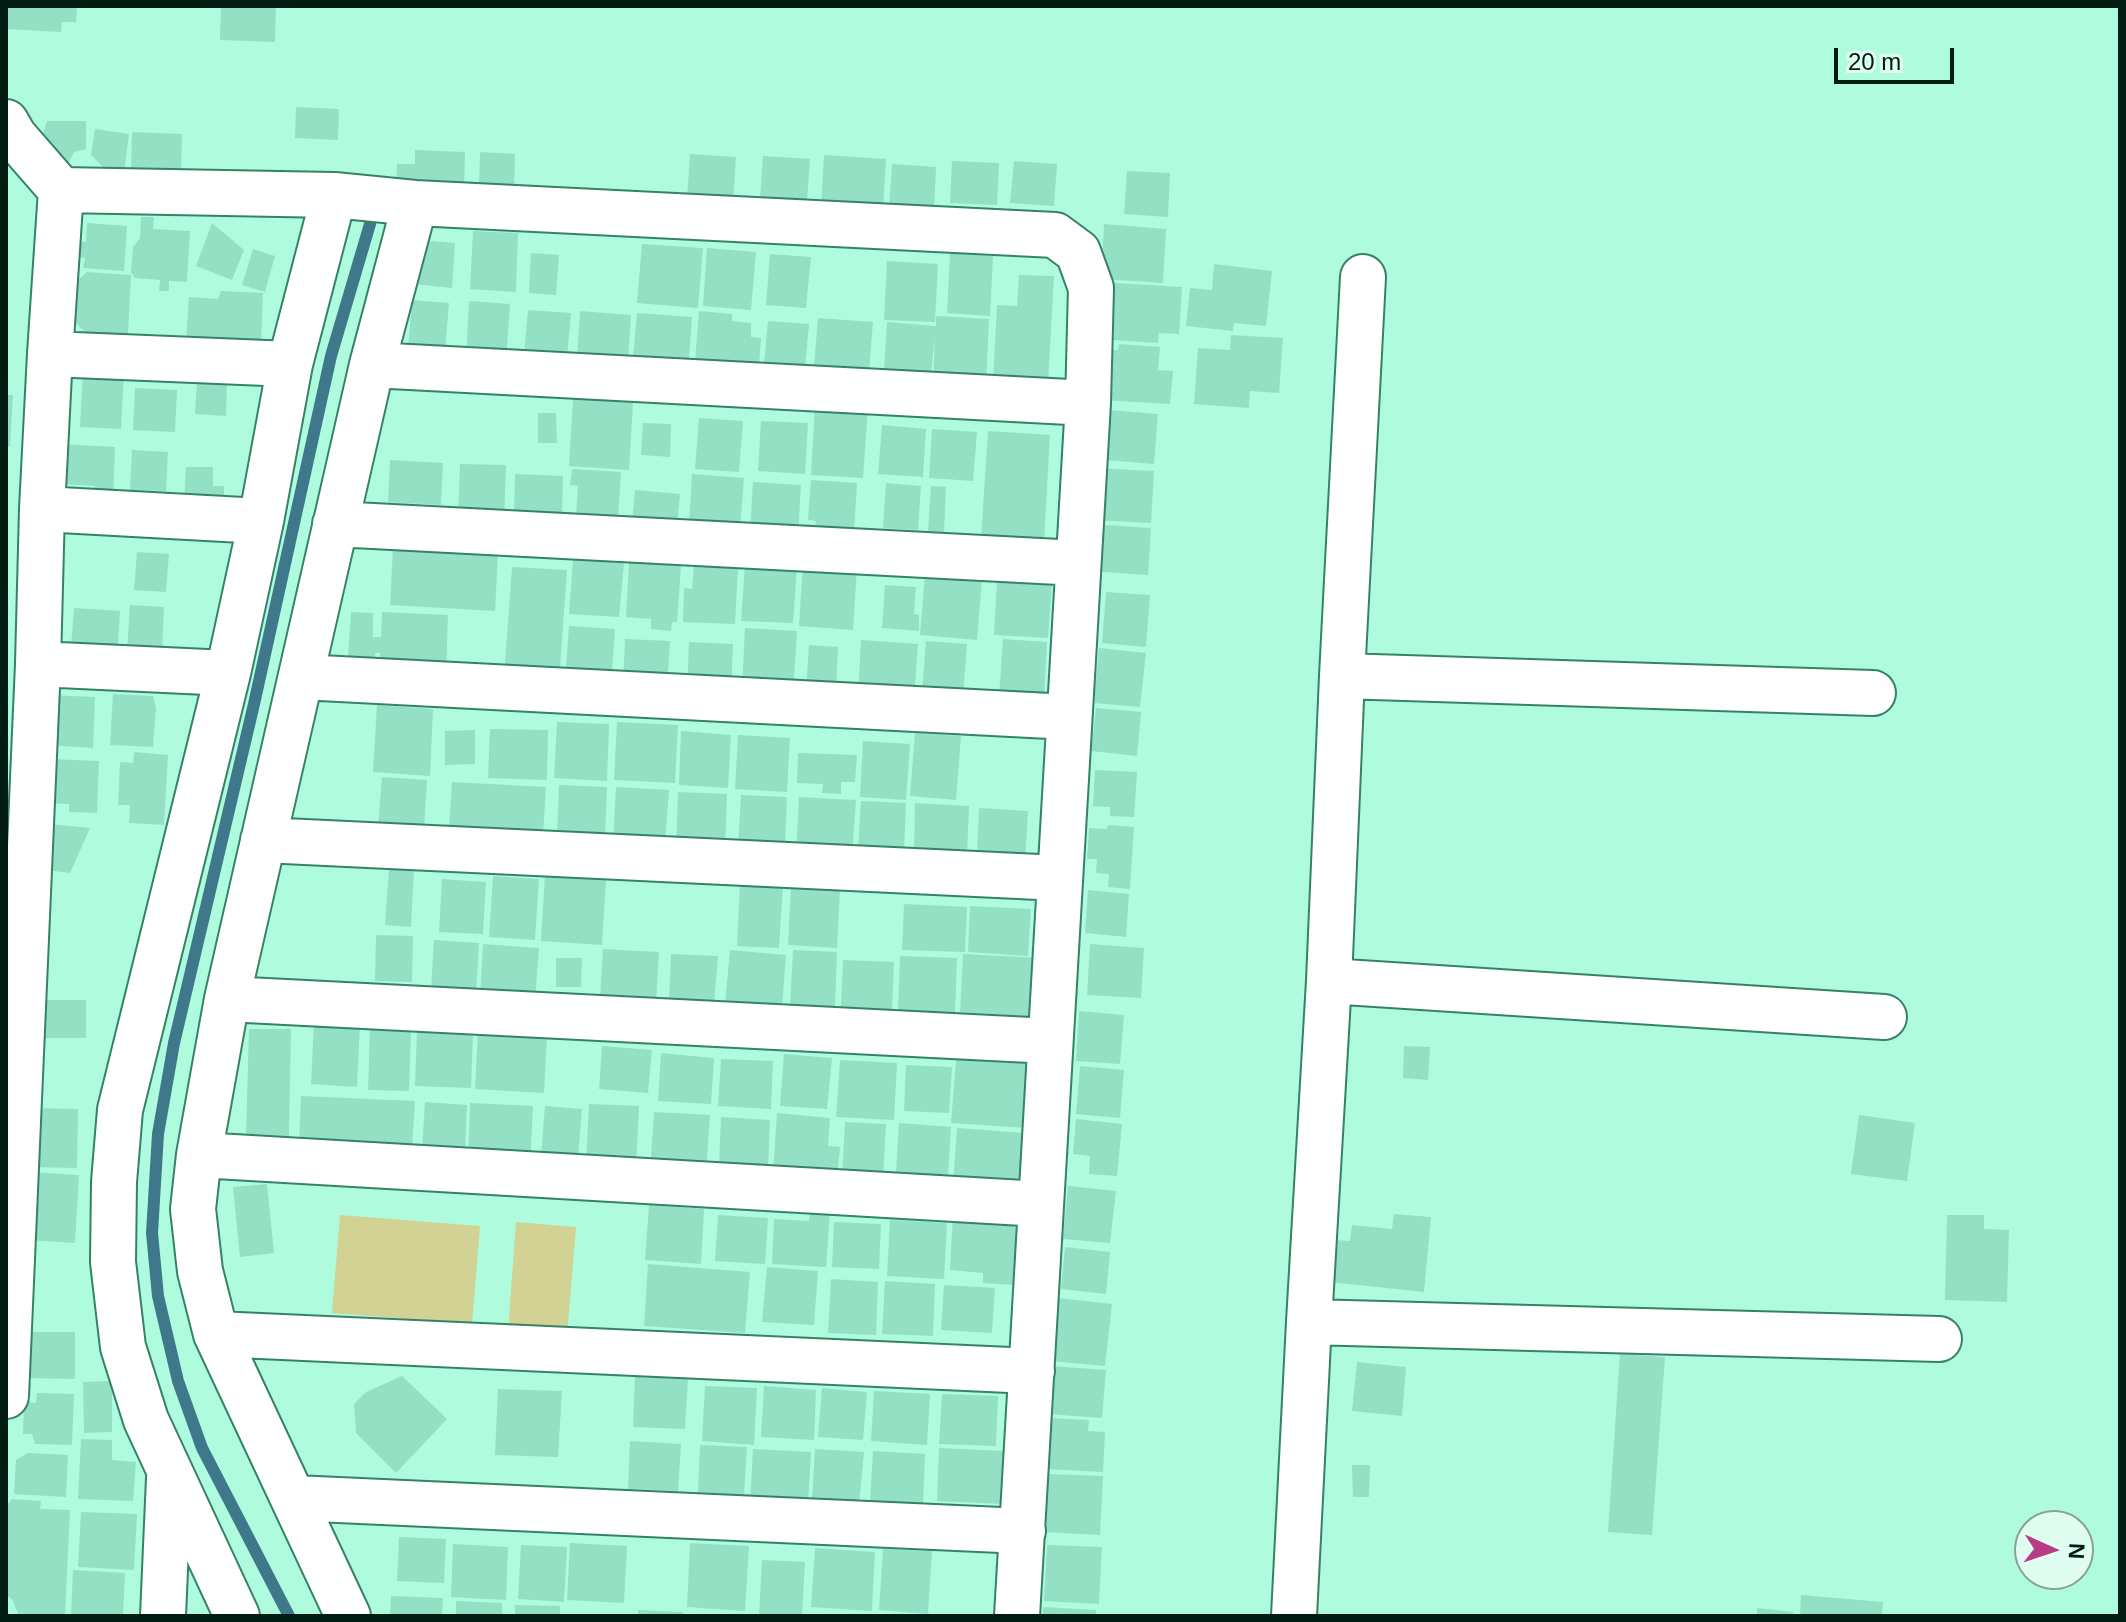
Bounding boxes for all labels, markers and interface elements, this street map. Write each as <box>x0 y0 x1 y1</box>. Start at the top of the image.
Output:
scale bar <box>1838 32 1958 82</box>
text: 20 m <box>1848 48 1901 75</box>
north arrow <box>2014 1510 2094 1590</box>
text: N <box>2064 1543 2089 1560</box>

